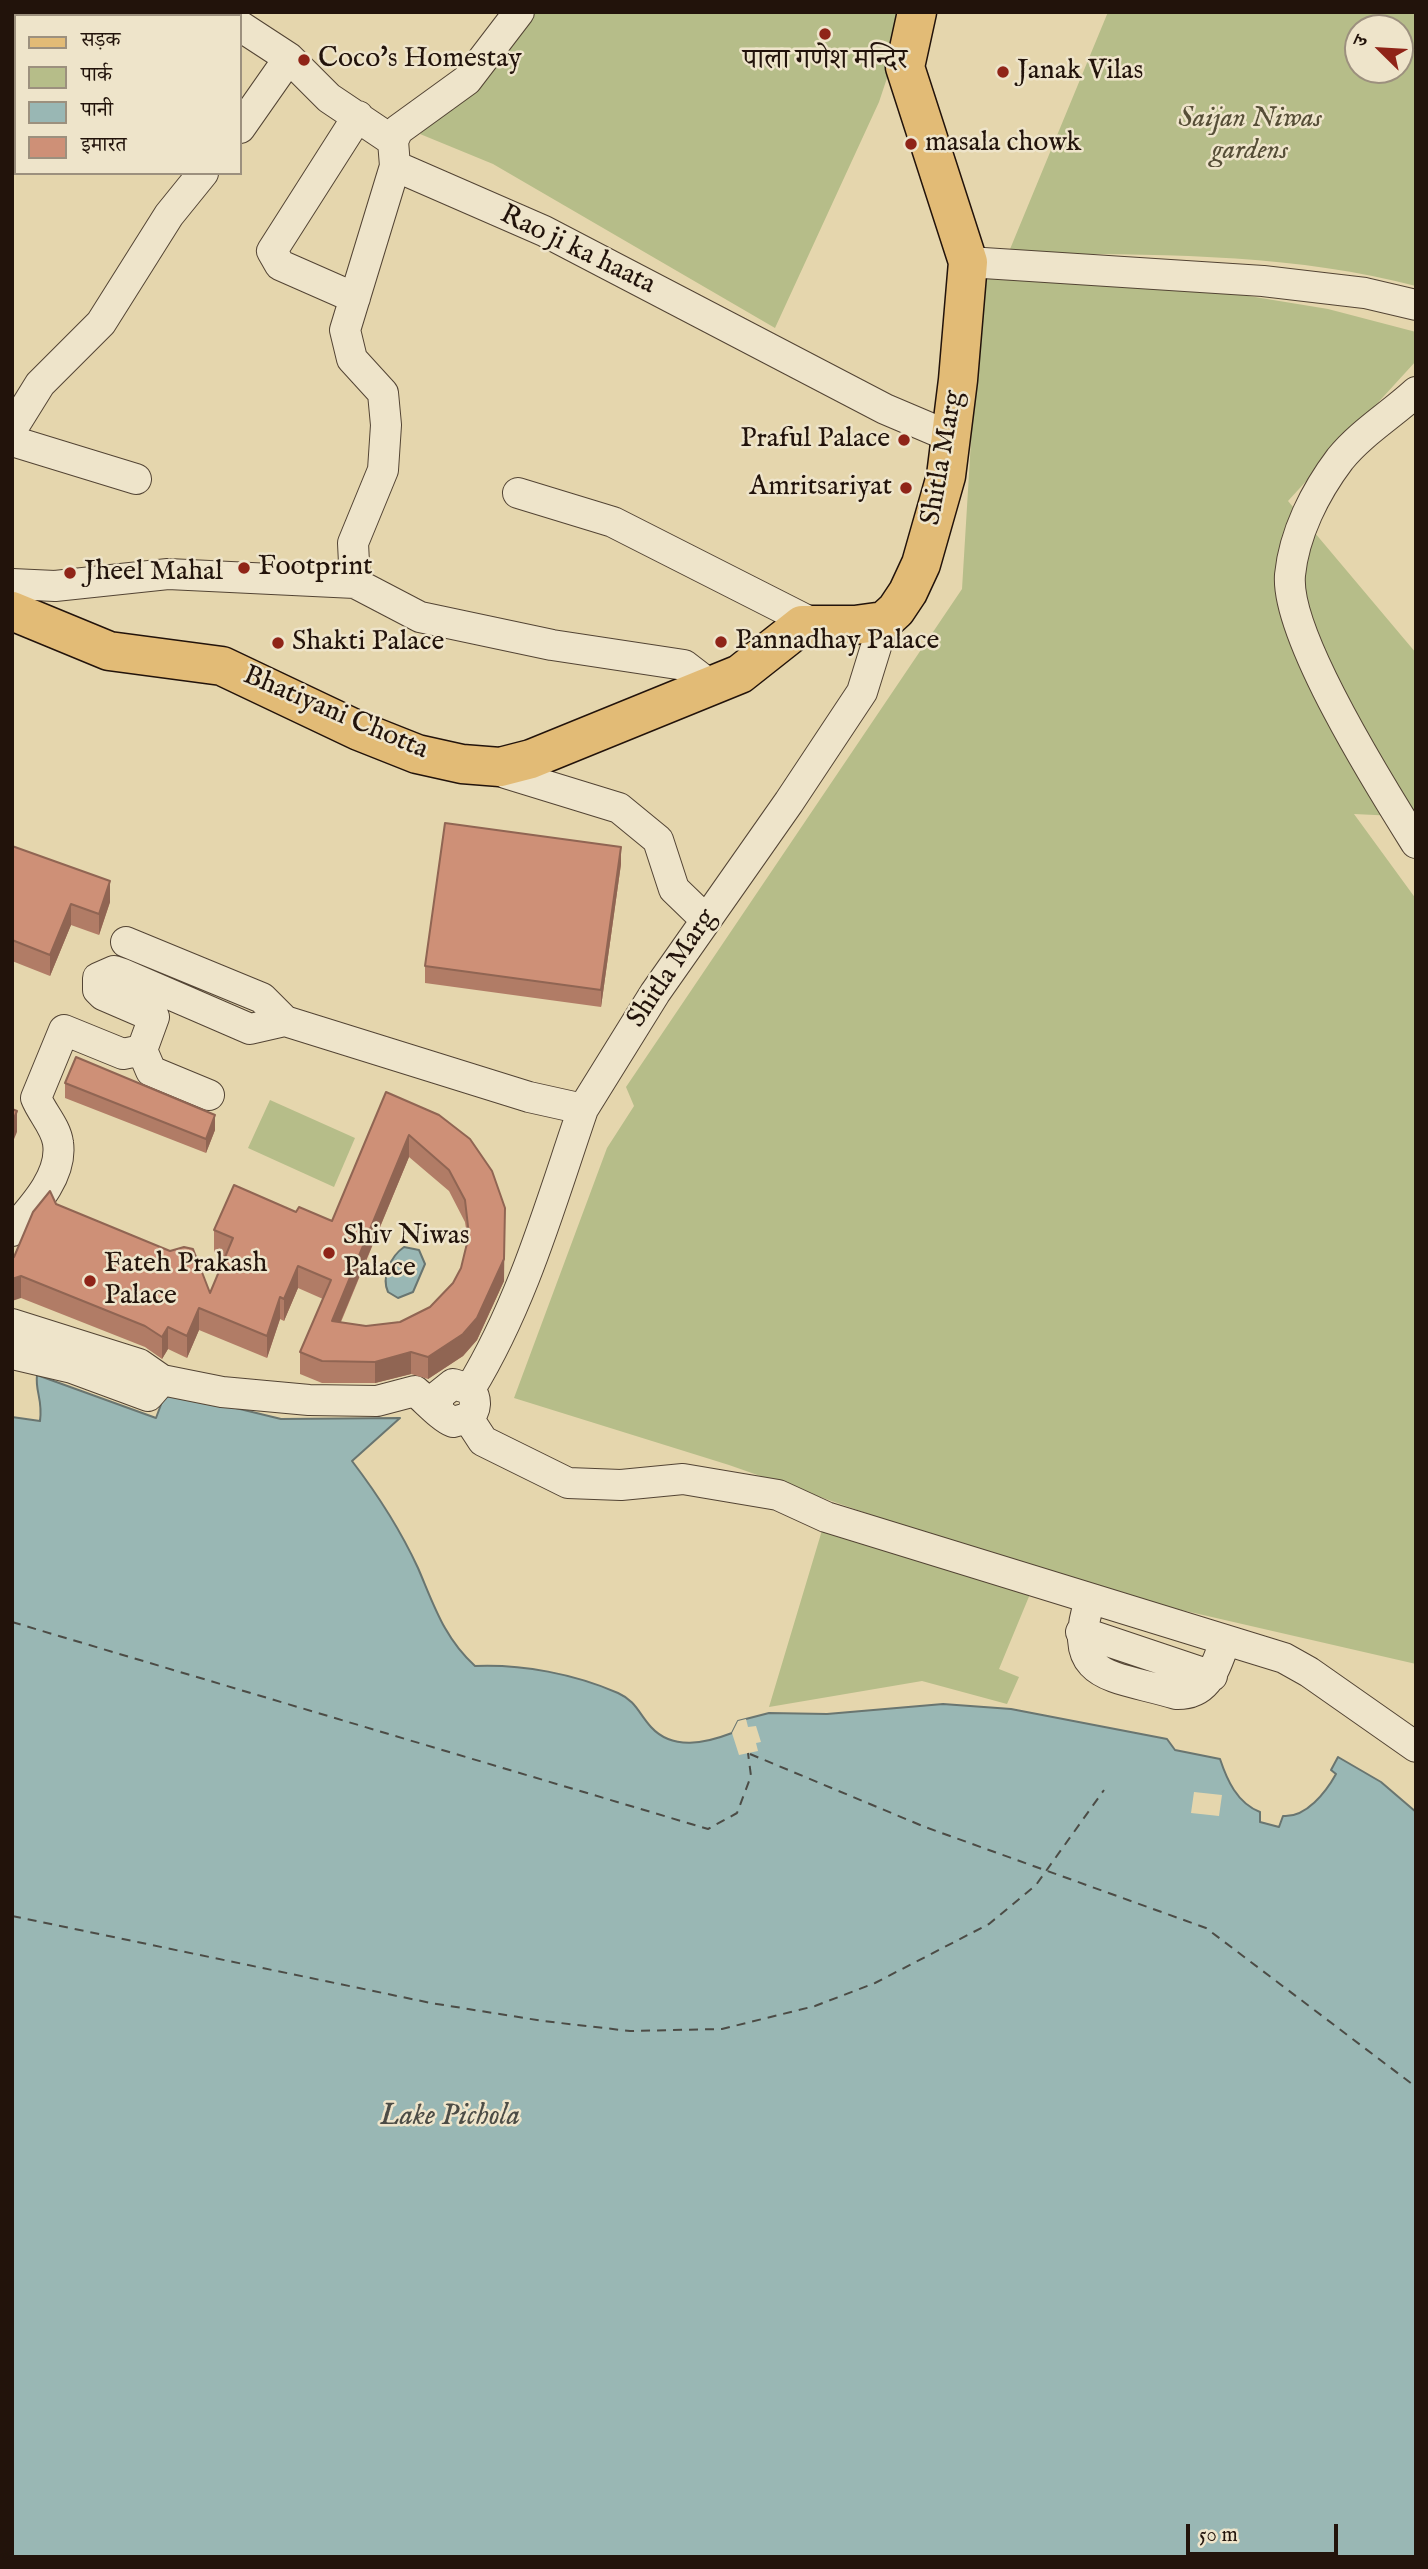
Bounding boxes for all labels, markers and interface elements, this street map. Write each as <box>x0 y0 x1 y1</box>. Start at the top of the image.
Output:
legend <box>14 14 242 175</box>
north arrow <box>1344 14 1414 84</box>
marker: पाला गणेश मन्दिर <box>817 26 833 42</box>
text: सड़क <box>81 27 120 54</box>
text: उ <box>1349 32 1375 51</box>
place label: Coco's Homestay <box>318 43 522 77</box>
place label: पाला गणेश मन्दिर <box>743 45 907 79</box>
marker: Coco's Homestay <box>296 52 312 68</box>
place label: Janak Vilas <box>1017 55 1143 89</box>
text: पार्क <box>81 62 112 89</box>
marker: Janak Vilas <box>995 64 1011 80</box>
text: पानी <box>81 97 113 124</box>
park label: Saijan Niwas gardens <box>1178 103 1322 169</box>
place label: masala chowk <box>925 127 1081 161</box>
text: इमारत <box>81 132 127 159</box>
marker: masala chowk <box>903 136 919 152</box>
street label: Rao ji ka haata <box>494 199 660 303</box>
street label: Shitla Marg <box>916 388 972 528</box>
place label: Praful Palace <box>740 423 890 457</box>
marker: Praful Palace <box>896 432 912 448</box>
place label: Amritsariyat <box>749 471 892 505</box>
marker: Amritsariyat <box>898 480 914 496</box>
place label: Footprint <box>258 551 373 585</box>
place label: Jheel Mahal <box>84 556 223 590</box>
marker: Footprint <box>236 560 252 576</box>
marker: Jheel Mahal <box>62 565 78 581</box>
place label: Pannadhay Palace <box>735 625 939 659</box>
place label: Shakti Palace <box>292 626 444 660</box>
marker: Pannadhay Palace <box>713 634 729 650</box>
marker: Shakti Palace <box>270 635 286 651</box>
street label: Bhatiyani Chotta <box>237 660 433 768</box>
street label: Shitla Marg <box>621 903 725 1035</box>
place label: Shiv Niwas Palace <box>343 1220 470 1286</box>
marker: Shiv Niwas Palace <box>321 1245 337 1261</box>
place label: Fateh Prakash Palace <box>104 1248 267 1314</box>
marker: Fateh Prakash Palace <box>82 1273 98 1289</box>
water label: Lake Pichola <box>380 2100 520 2136</box>
scale bar <box>1190 2510 1342 2554</box>
text: 50 m <box>1199 2522 1238 2549</box>

